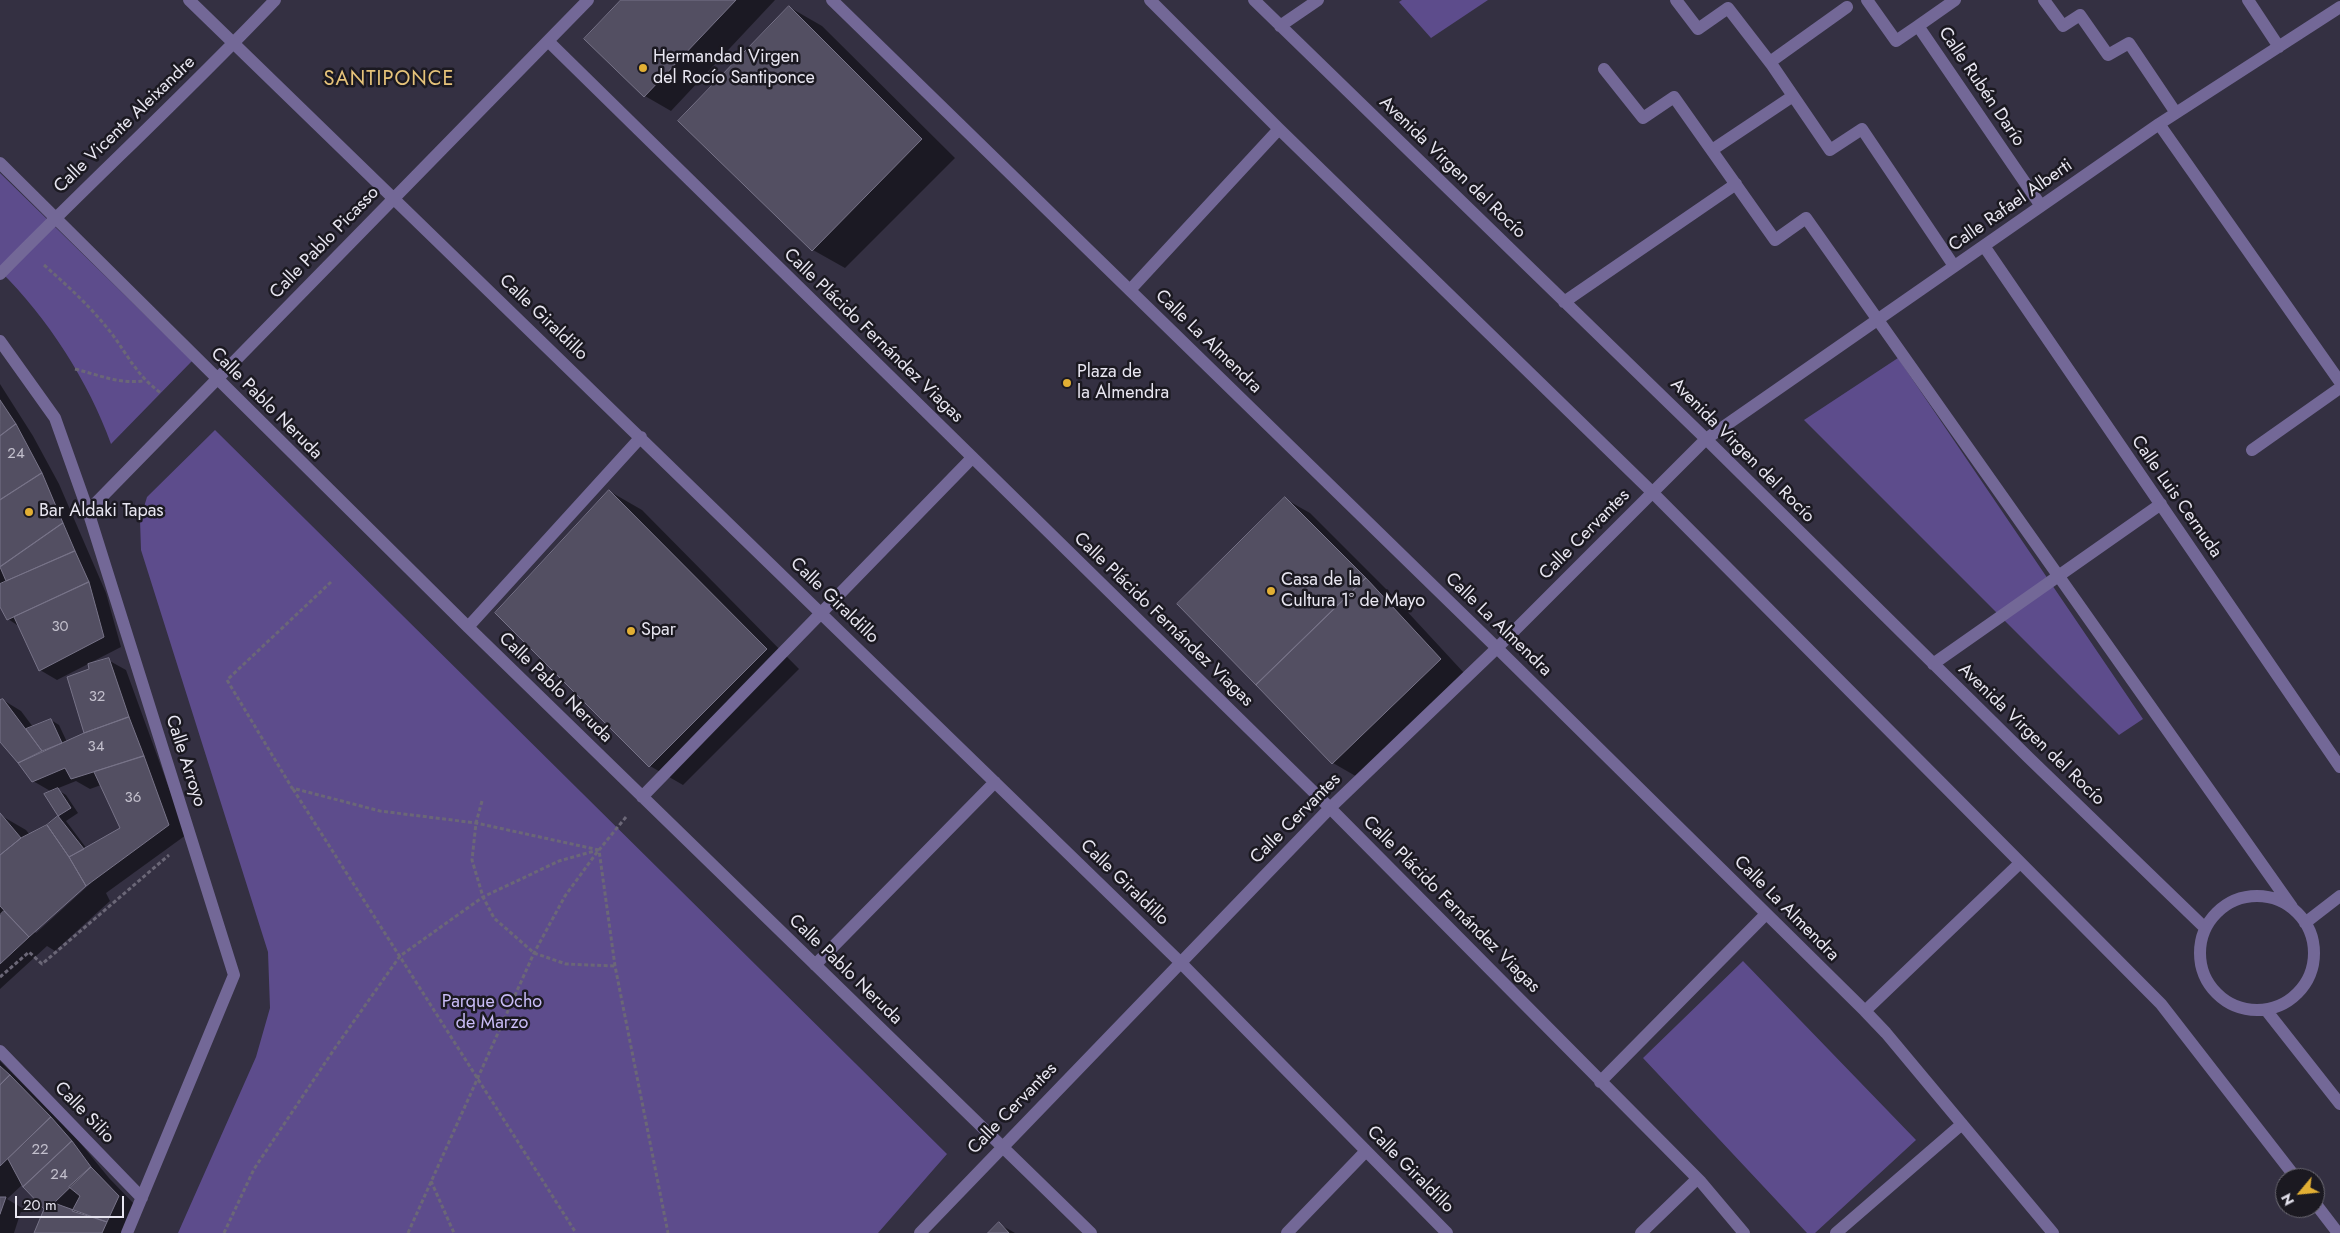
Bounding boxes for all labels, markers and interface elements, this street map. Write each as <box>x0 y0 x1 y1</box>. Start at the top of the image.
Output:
street label: Calle Rubén Darío <box>1933 23 2029 151</box>
place label: Hermandad Virgen del Rocío Santiponce <box>653 47 815 90</box>
street label: Calle Vicente Aleixandre <box>50 52 200 198</box>
marker: Hermandad Virgen del Rocío Santiponce <box>637 62 649 74</box>
district label: SANTIPONCE <box>322 68 456 92</box>
street label: Avenida Virgen del Rocío <box>1374 92 1530 244</box>
street label: Calle Rafael Alberti <box>1945 155 2077 257</box>
street label: Calle Pablo Picasso <box>266 182 384 304</box>
street label: Calle Plácido Fernández Viagas <box>779 244 967 428</box>
street label: Calle Giraldillo <box>494 270 592 366</box>
street label: Calle La Almendra <box>1150 286 1266 398</box>
street label: Calle Pablo Neruda <box>206 344 326 464</box>
place label: Plaza de la Almendra <box>1077 362 1169 404</box>
street label: Avenida Virgen del Rocío <box>1665 374 1819 528</box>
marker: Plaza de la Almendra <box>1061 377 1073 389</box>
street label: Calle Luis Cernuda <box>2126 432 2226 562</box>
house number: 24 <box>7 445 25 463</box>
street label: Calle Cervantes <box>1535 485 1635 585</box>
place label: Bar Aldaki Tapas <box>39 501 164 523</box>
marker: Bar Aldaki Tapas <box>23 506 35 518</box>
street label: Calle Plácido Fernández Viagas <box>1069 528 1257 712</box>
street label: Calle Giraldillo <box>785 553 883 649</box>
street label: Calle La Almendra <box>1440 569 1556 681</box>
place label: Casa de la Cultura 1º de Mayo <box>1281 570 1425 612</box>
marker: Casa de la Cultura 1º de Mayo <box>1265 585 1277 597</box>
house number: 30 <box>51 618 69 636</box>
place label: Spar <box>641 620 676 642</box>
marker: Spar <box>625 625 637 637</box>
street label: Calle Pablo Neruda <box>494 628 616 748</box>
street label: Avenida Virgen del Rocío <box>1953 659 2109 811</box>
house number: 32 <box>89 688 105 706</box>
street label: Calle Arroyo <box>160 713 210 809</box>
house number: 34 <box>88 738 104 756</box>
street label: Calle Cervantes <box>1246 769 1346 869</box>
house number: 36 <box>125 789 141 807</box>
street label: Calle Plácido Fernández Viagas <box>1358 812 1544 998</box>
street label: Calle Giraldillo <box>1075 835 1173 931</box>
street label: Calle La Almendra <box>1729 852 1843 966</box>
street label: Calle Pablo Neruda <box>784 910 906 1030</box>
park label: Parque Ocho de Marzo <box>442 992 542 1034</box>
street label: Calle Cervantes <box>964 1059 1062 1159</box>
street label: Calle Silio <box>49 1078 119 1148</box>
street label: Calle Giraldillo <box>1362 1122 1458 1218</box>
house number: 22 <box>31 1141 49 1159</box>
house number: 24 <box>50 1166 68 1184</box>
north arrow <box>2275 1168 2325 1218</box>
scale bar <box>18 1186 126 1218</box>
text: N <box>2276 1190 2299 1209</box>
text: 20 m <box>23 1194 57 1216</box>

